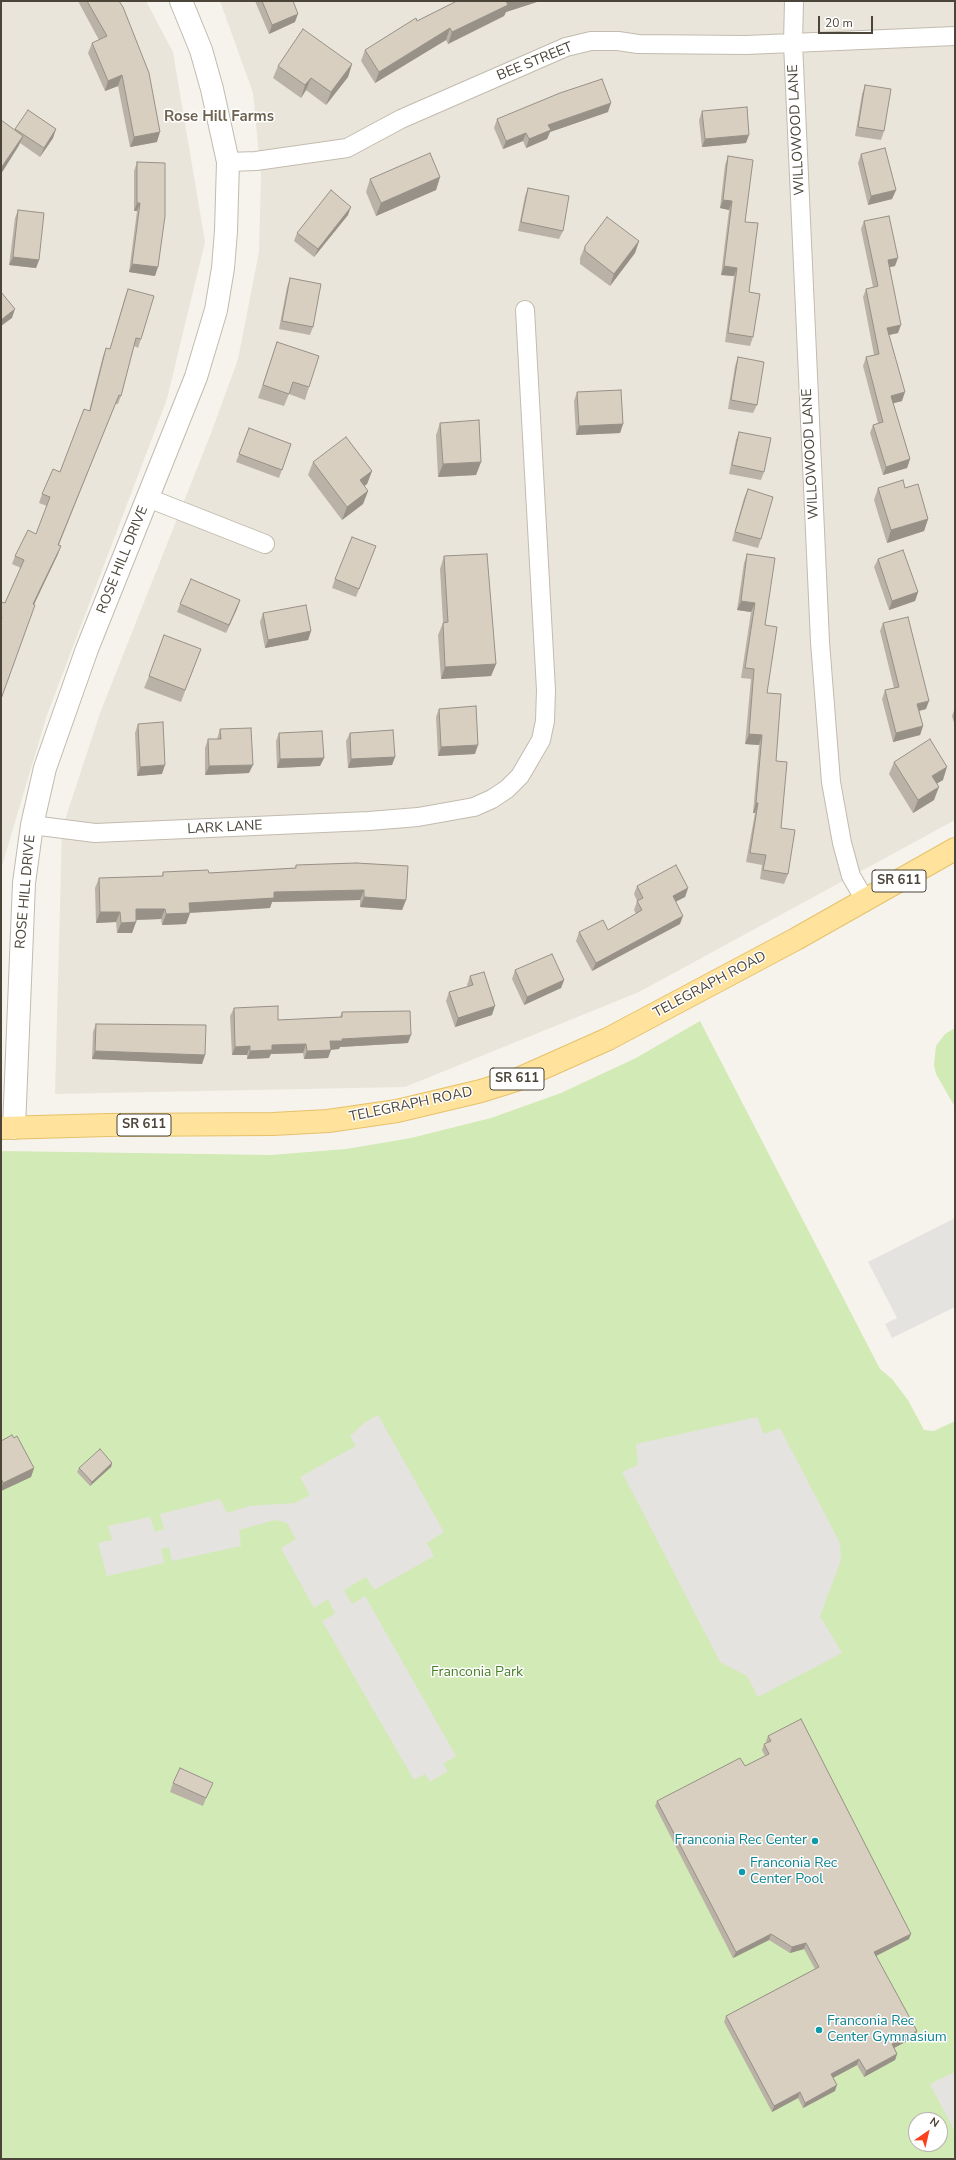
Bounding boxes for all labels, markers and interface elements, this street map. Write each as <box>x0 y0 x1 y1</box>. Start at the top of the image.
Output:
scale bar <box>820 8 875 34</box>
text: 20 m <box>825 15 853 31</box>
street label: BEE STREET <box>495 39 575 85</box>
street label: WILLOWOOD LANE <box>785 64 809 196</box>
district label: Rose Hill Farms <box>164 108 274 126</box>
street label: WILLOWOOD LANE <box>799 388 823 520</box>
street label: ROSE HILL DRIVE <box>94 504 152 616</box>
street label: LARK LANE <box>187 818 263 838</box>
street label: ROSE HILL DRIVE <box>13 834 39 950</box>
road number: SR 611 <box>872 870 926 892</box>
street label: TELEGRAPH ROAD <box>651 948 769 1022</box>
road number: SR 611 <box>490 1068 544 1090</box>
street label: TELEGRAPH ROAD <box>348 1084 474 1126</box>
road number: SR 611 <box>117 1114 171 1136</box>
park label: Franconia Park <box>431 1665 523 1681</box>
place label: Franconia Rec Center <box>674 1833 807 1849</box>
marker: Franconia Rec Center <box>810 1836 820 1846</box>
place label: Franconia Rec Center Pool <box>750 1856 837 1888</box>
marker: Franconia Rec Center Pool <box>737 1867 747 1877</box>
place label: Franconia Rec Center Gymnasium <box>827 2014 947 2046</box>
marker: Franconia Rec Center Gymnasium <box>814 2025 824 2035</box>
north arrow <box>908 2112 948 2152</box>
text: N <box>927 2114 942 2131</box>

